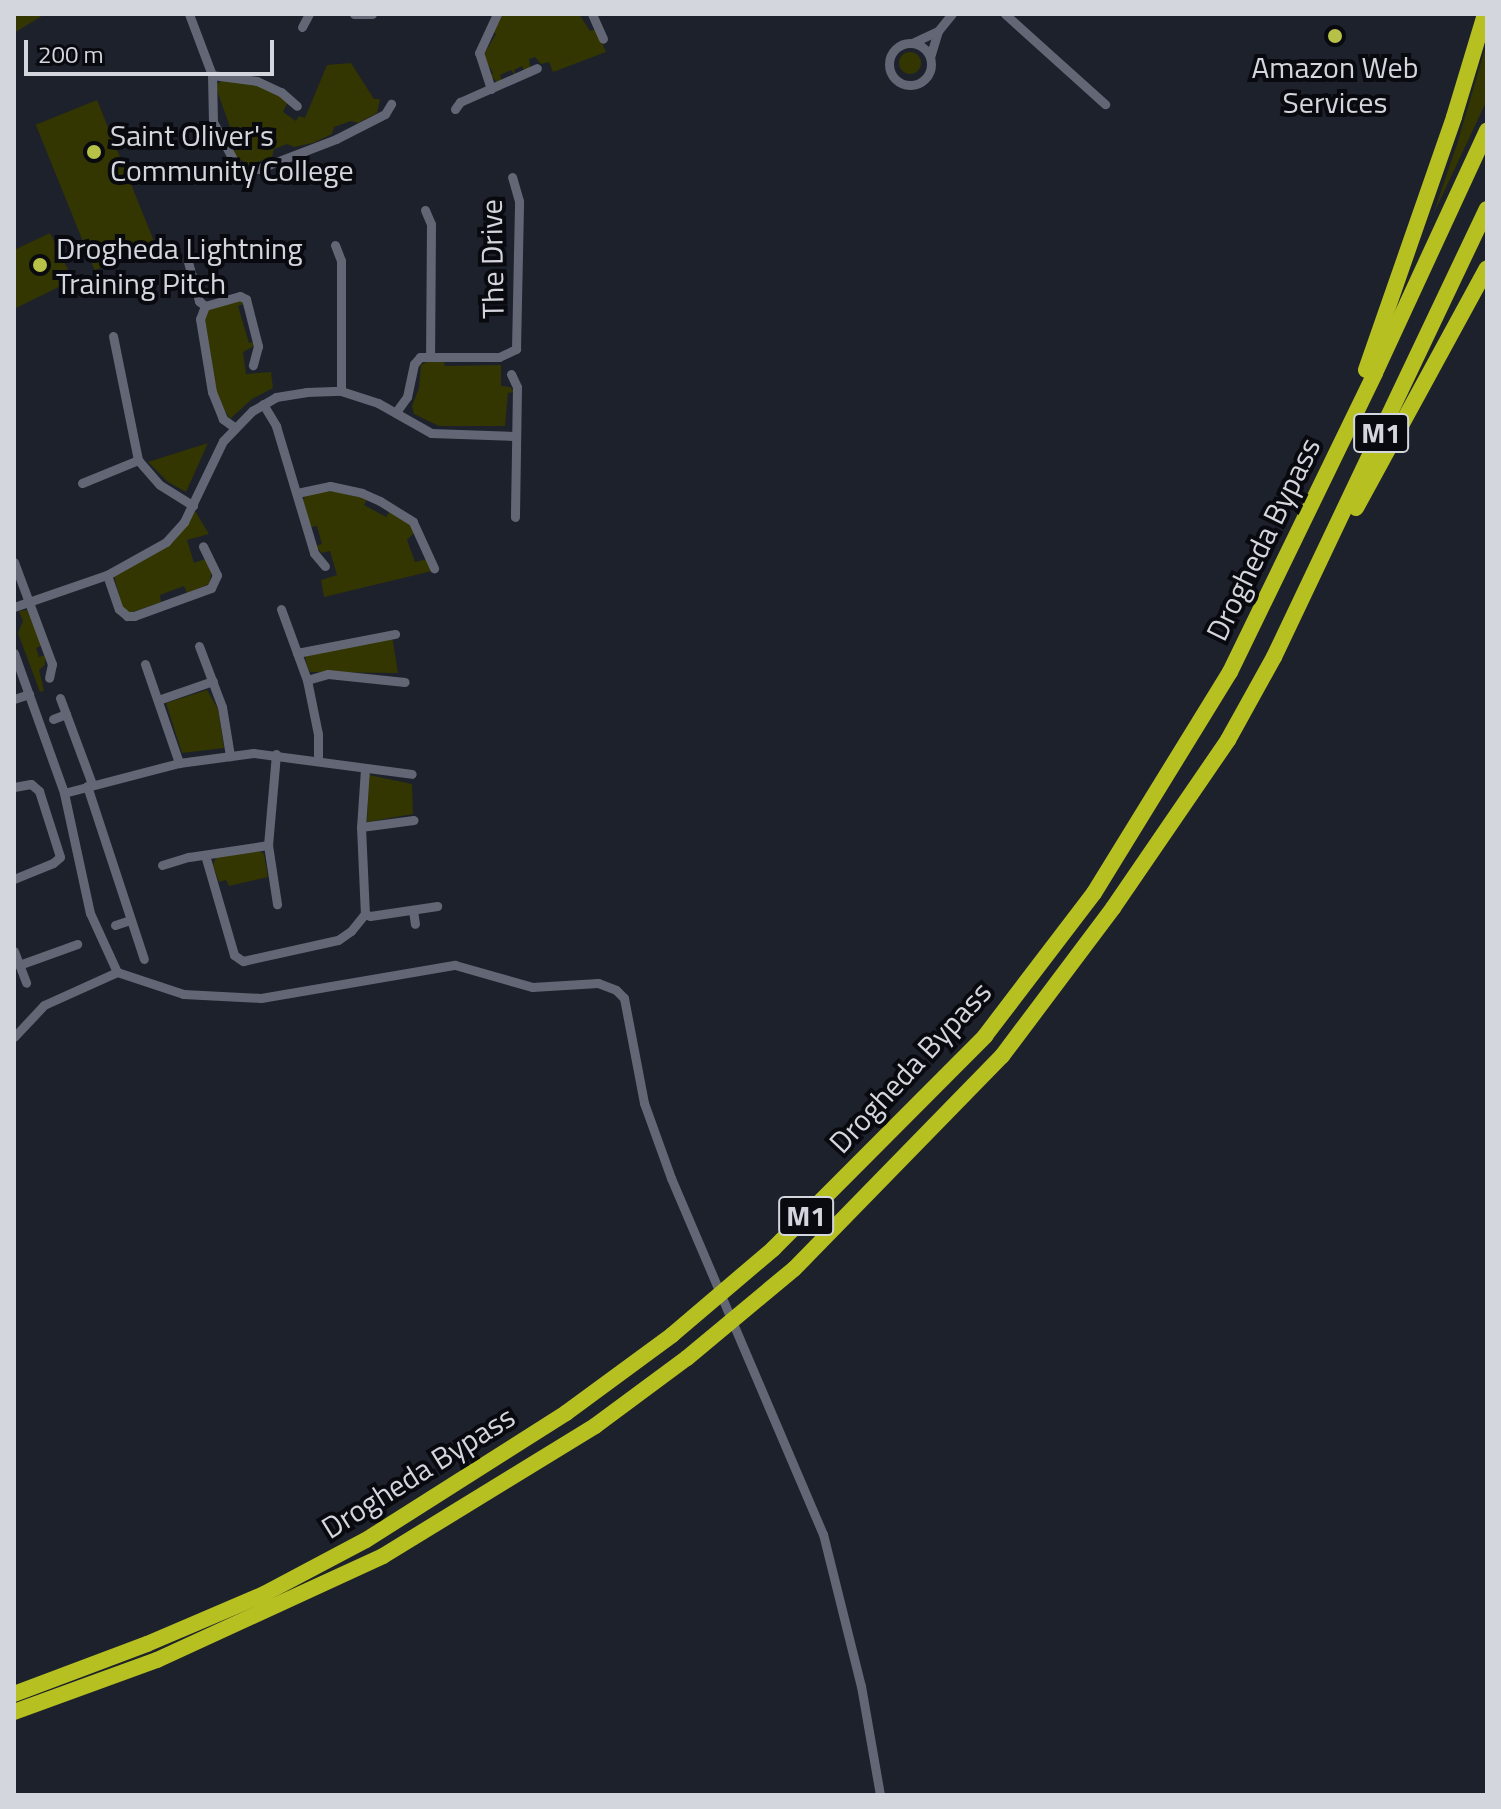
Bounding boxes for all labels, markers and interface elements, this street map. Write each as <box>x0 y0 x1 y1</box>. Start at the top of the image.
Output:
scale bar <box>28 24 278 74</box>
marker: Amazon Web Services <box>1326 27 1344 45</box>
text: 200 m <box>38 36 104 72</box>
place label: Amazon Web Services <box>1251 49 1419 120</box>
place label: Saint Oliver's Community College <box>110 117 354 188</box>
marker: Saint Oliver's Community College <box>85 143 103 161</box>
street label: The Drive <box>473 199 511 319</box>
place label: Drogheda Lightning Training Pitch <box>56 230 303 300</box>
marker: Drogheda Lightning Training Pitch <box>31 256 49 274</box>
road number: M1 <box>1353 409 1409 457</box>
street label: Drogheda Bypass <box>1198 432 1328 646</box>
street label: Drogheda Bypass <box>821 974 999 1160</box>
road number: M1 <box>778 1192 834 1240</box>
street label: Drogheda Bypass <box>315 1398 521 1546</box>

